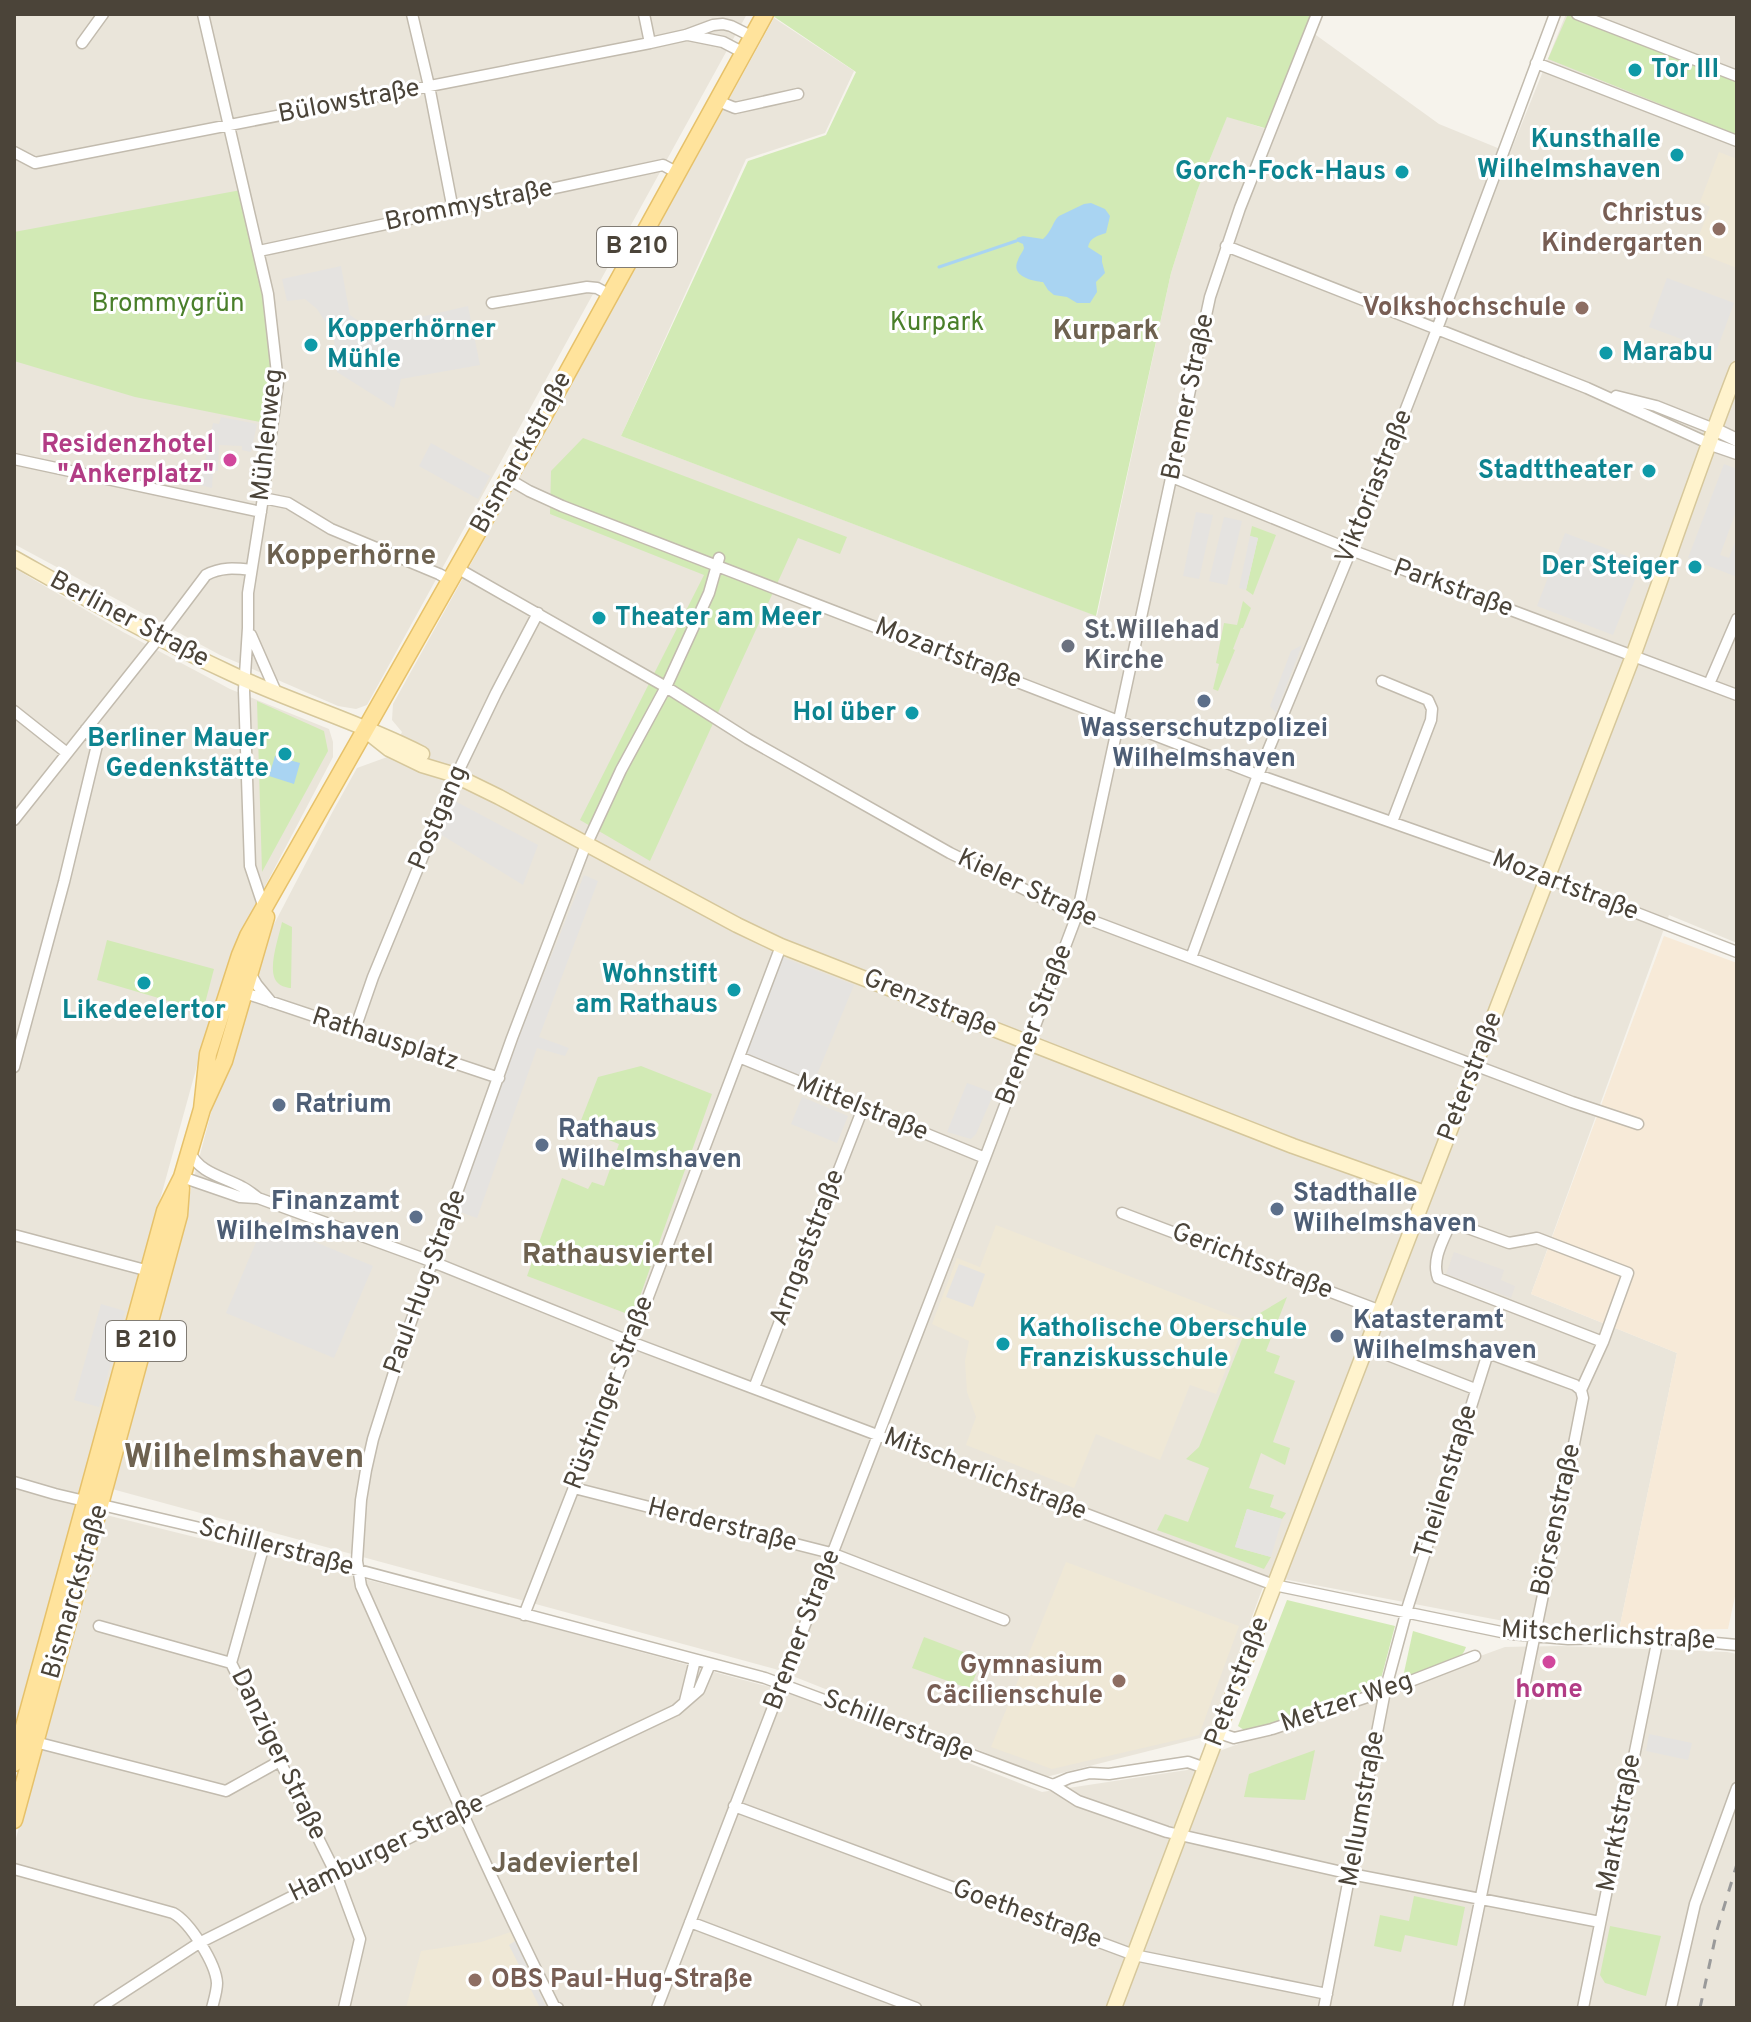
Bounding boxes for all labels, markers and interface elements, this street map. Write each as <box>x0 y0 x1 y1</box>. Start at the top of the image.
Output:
place label: Tor III <box>1651 54 1719 87</box>
marker: Tor III <box>1626 61 1644 79</box>
street label: Bülowstraße <box>275 72 423 132</box>
place label: Kunsthalle Wilhelmshaven <box>1477 124 1661 187</box>
marker: Kunsthalle Wilhelmshaven <box>1668 146 1686 164</box>
place label: Gorch-Fock-Haus <box>1175 156 1386 189</box>
marker: Gorch-Fock-Haus <box>1393 163 1411 181</box>
street label: Brommystraße <box>382 172 556 240</box>
place label: Christus Kindergarten <box>1541 198 1703 261</box>
marker: Christus Kindergarten <box>1710 220 1728 238</box>
road number: B 210 <box>597 227 677 267</box>
park label: Brommygrün <box>91 288 245 321</box>
place label: Volkshochschule <box>1362 292 1566 325</box>
marker: Volkshochschule <box>1573 299 1591 317</box>
park label: Kurpark <box>890 307 984 340</box>
street label: Bremer Straße <box>1155 311 1223 483</box>
place label: Kopperhörner Mühle <box>327 314 496 377</box>
district label: Kurpark <box>1053 314 1159 350</box>
marker: Kopperhörner Mühle <box>302 336 320 354</box>
place label: Marabu <box>1622 337 1713 370</box>
marker: Marabu <box>1597 344 1615 362</box>
street label: Bismarckstraße <box>464 366 580 540</box>
street label: Mühlenweg <box>245 367 291 503</box>
street label: Viktoriastraße <box>1329 405 1421 569</box>
place label: Residenzhotel "Ankerplatz" <box>41 429 214 492</box>
marker: Residenzhotel "Ankerplatz" <box>221 451 239 469</box>
place label: Stadttheater <box>1478 455 1633 488</box>
marker: Stadttheater <box>1640 462 1658 480</box>
district label: Kopperhörne <box>266 539 436 575</box>
place label: Der Steiger <box>1541 551 1679 584</box>
street label: Parkstraße <box>1388 552 1518 626</box>
marker: Der Steiger <box>1686 558 1704 576</box>
street label: Berliner Straße <box>43 564 215 676</box>
place label: Theater am Meer <box>615 602 822 635</box>
marker: Theater am Meer <box>590 609 608 627</box>
street label: Mozartstraße <box>870 611 1026 697</box>
place label: St.Willehad Kirche <box>1084 615 1220 678</box>
marker: St.Willehad Kirche <box>1059 637 1077 655</box>
marker: Wasserschutzpolizei Wilhelmshaven <box>1195 692 1213 710</box>
place label: Hol über <box>793 697 896 730</box>
marker: Hol über <box>903 704 921 722</box>
place label: Wasserschutzpolizei Wilhelmshaven <box>1080 713 1328 776</box>
place label: Berliner Mauer Gedenkstätte <box>87 723 269 786</box>
marker: Berliner Mauer Gedenkstätte <box>276 745 294 763</box>
street label: Postgang <box>402 761 476 875</box>
street label: Kieler Straße <box>952 842 1102 936</box>
street label: Mozartstraße <box>1487 843 1643 929</box>
street label: Bremer Straße <box>989 940 1081 1110</box>
place label: Wohnstift am Rathaus <box>575 959 718 1022</box>
street label: Grenzstraße <box>858 962 1002 1046</box>
marker: Likedeelertor <box>135 974 153 992</box>
marker: Wohnstift am Rathaus <box>725 981 743 999</box>
place label: Likedeelertor <box>62 995 226 1028</box>
street label: Rathausplatz <box>307 1001 463 1079</box>
street label: Peterstraße <box>1431 1008 1511 1146</box>
street label: Mittelstraße <box>791 1067 933 1149</box>
place label: Ratrium <box>295 1089 392 1122</box>
marker: Ratrium <box>270 1096 288 1114</box>
place label: Rathaus Wilhelmshaven <box>558 1114 742 1177</box>
marker: Rathaus Wilhelmshaven <box>533 1136 551 1154</box>
street label: Arngaststraße <box>763 1165 853 1331</box>
place label: Stadthalle Wilhelmshaven <box>1293 1178 1477 1241</box>
street label: Paul-Hug-Straße <box>377 1185 475 1379</box>
place label: Finanzamt Wilhelmshaven <box>216 1186 400 1249</box>
marker: Stadthalle Wilhelmshaven <box>1268 1200 1286 1218</box>
marker: Finanzamt Wilhelmshaven <box>407 1208 425 1226</box>
street label: Gerichtsstraße <box>1167 1216 1337 1308</box>
district label: Rathausviertel <box>522 1238 714 1274</box>
street label: Rüstringer Straße <box>558 1291 662 1495</box>
place label: Katasteramt Wilhelmshaven <box>1353 1305 1537 1368</box>
place label: Katholische Oberschule Franziskusschule <box>1019 1313 1307 1376</box>
road number: B 210 <box>106 1321 186 1361</box>
marker: Katasteramt Wilhelmshaven <box>1328 1327 1346 1345</box>
marker: Katholische Oberschule Franziskusschule <box>994 1335 1012 1353</box>
street label: Theilenstraße <box>1408 1401 1486 1563</box>
street label: Mitscherlichstraße <box>879 1421 1091 1529</box>
district label: Wilhelmshaven <box>124 1437 364 1480</box>
street label: Börsenstraße <box>1525 1441 1589 1599</box>
street label: Herderstraße <box>644 1491 800 1561</box>
street label: Bismarckstraße <box>35 1501 117 1683</box>
street label: Schillerstraße <box>195 1511 357 1585</box>
street label: Bremer Straße <box>757 1545 849 1715</box>
street label: Peterstraße <box>1198 1613 1278 1751</box>
street label: Mitscherlichstraße <box>1500 1614 1716 1658</box>
place label: Gymnasium Cäcilienschule <box>926 1650 1103 1713</box>
marker: home <box>1540 1653 1558 1671</box>
street label: Danziger Straße <box>222 1664 334 1846</box>
street label: Metzer Weg <box>1277 1665 1417 1741</box>
marker: Gymnasium Cäcilienschule <box>1110 1672 1128 1690</box>
place label: home <box>1515 1674 1583 1707</box>
street label: Schillerstraße <box>818 1683 978 1771</box>
street label: Mellumstraße <box>1333 1728 1393 1890</box>
street label: Marktstraße <box>1590 1751 1650 1895</box>
street label: Hamburger Straße <box>284 1787 490 1911</box>
district label: Jadeviertel <box>491 1847 639 1883</box>
street label: Goethestraße <box>948 1873 1106 1957</box>
place label: OBS Paul-Hug-Straße <box>491 1964 753 1997</box>
marker: OBS Paul-Hug-Straße <box>466 1971 484 1989</box>

